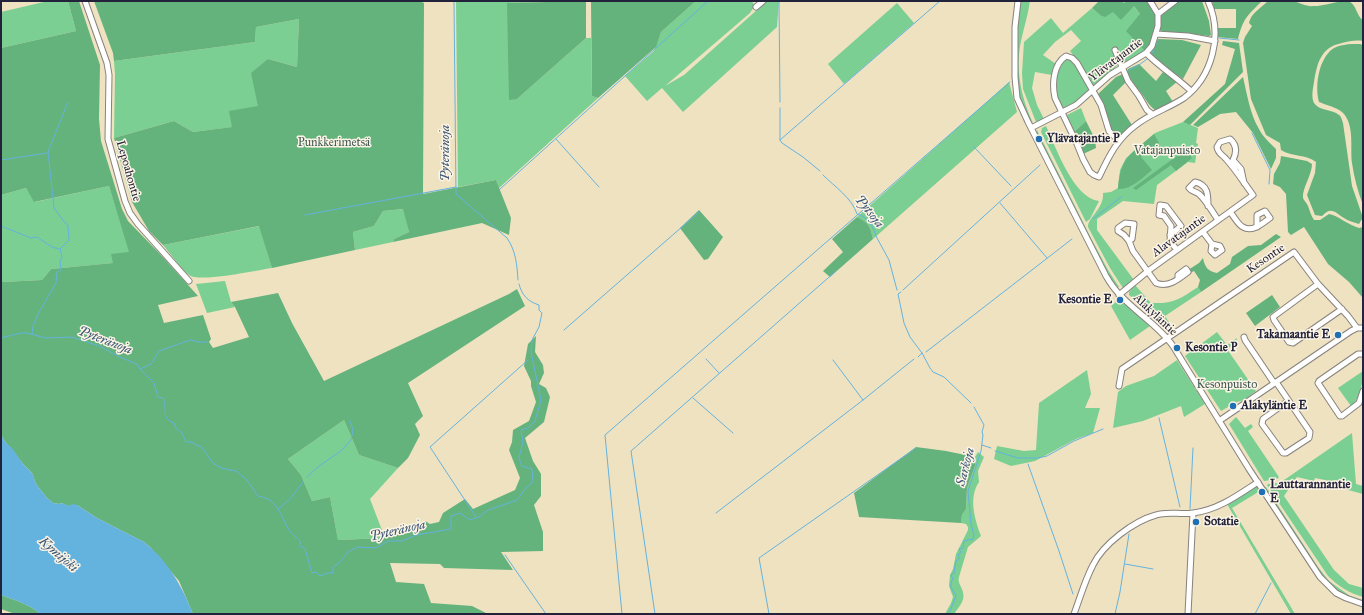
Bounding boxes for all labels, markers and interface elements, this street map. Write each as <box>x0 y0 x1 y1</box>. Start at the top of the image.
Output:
street label: Ylävatajantie <box>1086 35 1146 85</box>
water label: Pyteränoja <box>438 125 454 181</box>
place label: Ylävatajantie P <box>1047 132 1120 146</box>
marker: Ylävatajantie P <box>1034 134 1044 144</box>
park label: Punkkerimetsä <box>298 136 370 150</box>
street label: Lepoahontie <box>112 139 144 203</box>
park label: Vatajanpuisto <box>1134 144 1200 158</box>
water label: Pytsoja <box>851 193 887 231</box>
street label: Alavatajantie <box>1149 212 1209 260</box>
street label: Kesontie <box>1244 241 1288 277</box>
street label: Alakyläntie <box>1130 291 1180 339</box>
place label: Kesontie E <box>1058 293 1112 307</box>
marker: Kesontie E <box>1115 295 1125 305</box>
water label: Pyteränoja <box>76 324 134 358</box>
place label: Takamaantie E <box>1256 328 1330 342</box>
marker: Takamaantie E <box>1333 330 1343 340</box>
place label: Kesontie P <box>1185 341 1237 355</box>
marker: Kesontie P <box>1172 343 1182 353</box>
park label: Kesonpuisto <box>1197 378 1257 392</box>
place label: Alakyläntie E <box>1241 399 1307 413</box>
marker: Alakyläntie E <box>1228 401 1238 411</box>
water label: Sarkoja <box>953 446 979 488</box>
place label: Lauttarannantie E <box>1270 478 1350 506</box>
marker: Lauttarannantie E <box>1257 487 1267 497</box>
place label: Sotatie <box>1204 515 1239 529</box>
water label: Pyteränoja <box>369 517 427 545</box>
marker: Sotatie <box>1191 517 1201 527</box>
water label: Kymijoki <box>35 534 81 576</box>

